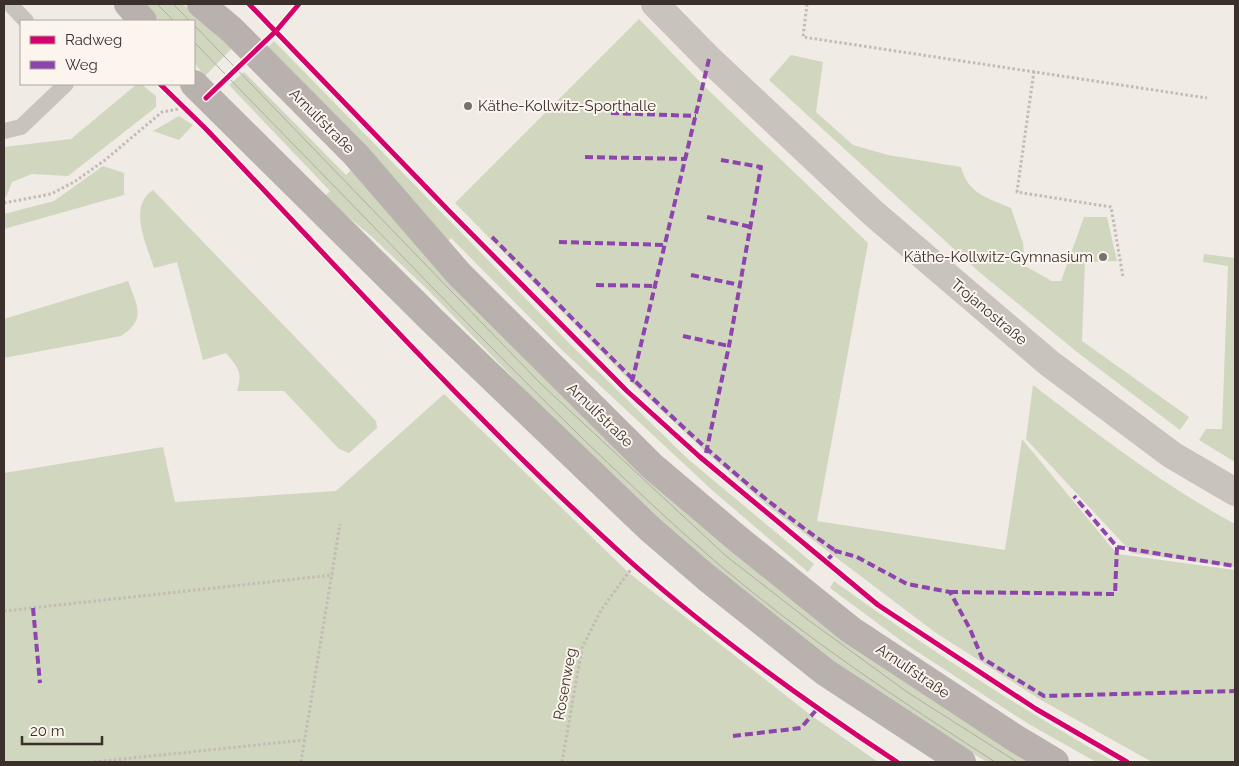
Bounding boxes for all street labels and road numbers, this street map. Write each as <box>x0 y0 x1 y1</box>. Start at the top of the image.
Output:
street label: Arnulfstraße <box>286 85 358 157</box>
street label: Trojanostraße <box>947 275 1031 349</box>
street label: Arnulfstraße <box>563 379 637 451</box>
street label: Arnulfstraße <box>873 640 953 702</box>
street label: Rosenweg <box>550 646 580 722</box>

